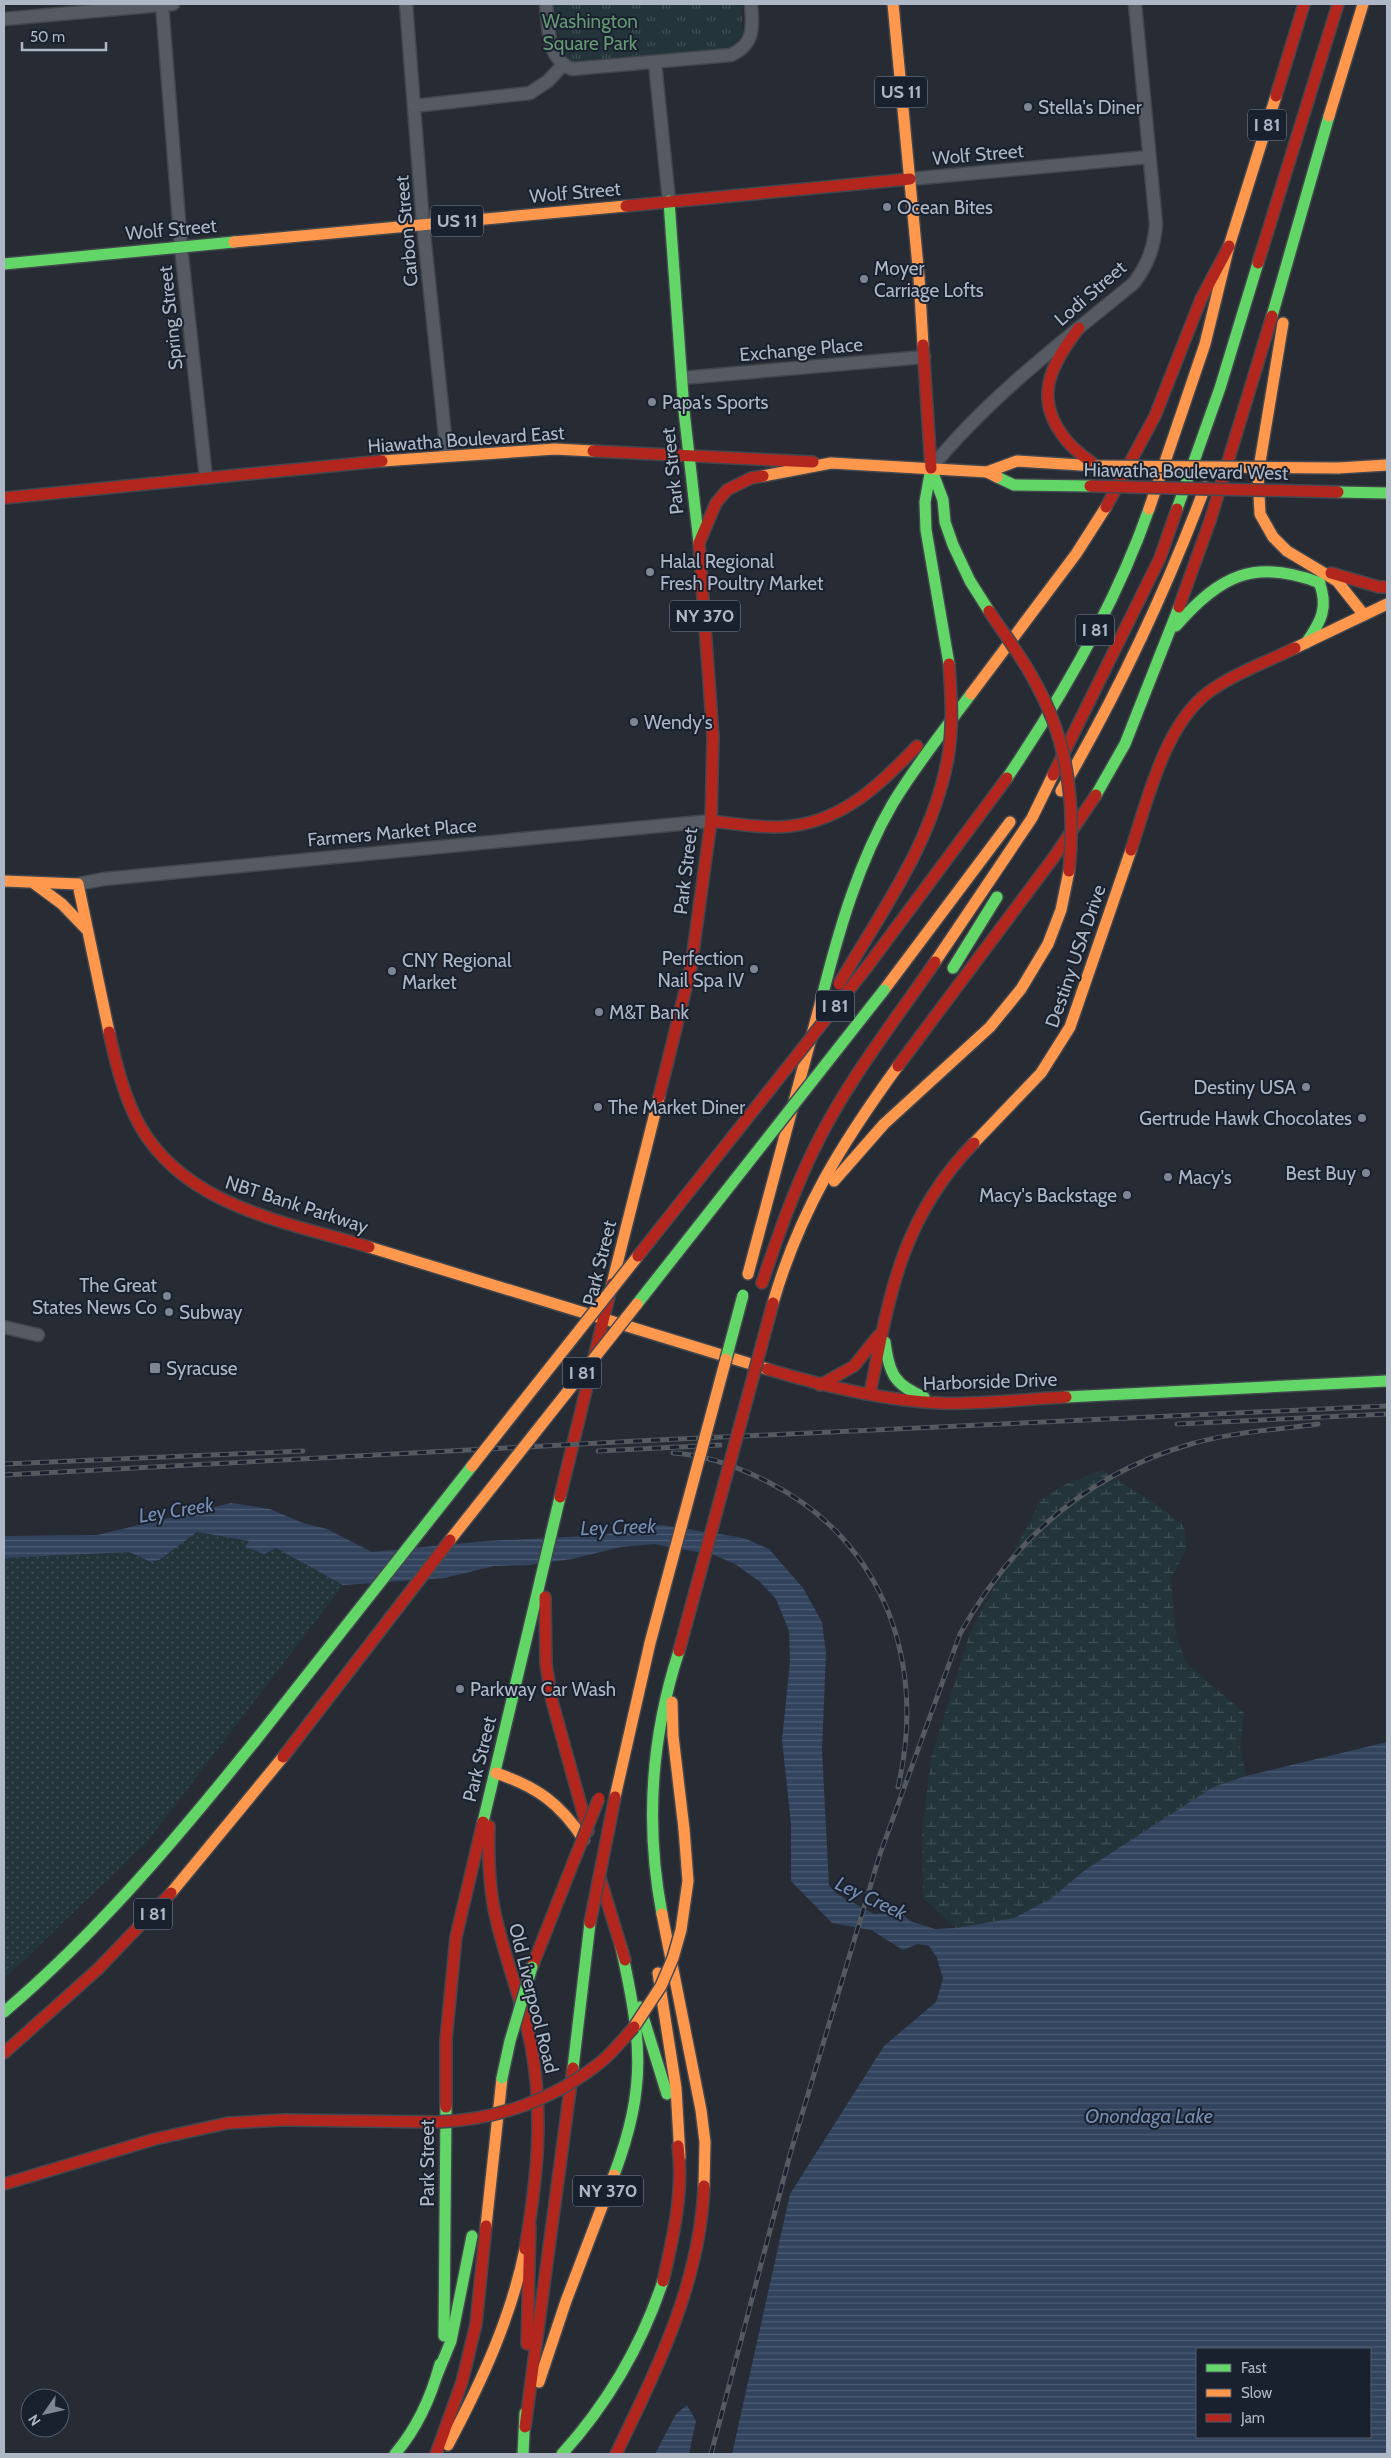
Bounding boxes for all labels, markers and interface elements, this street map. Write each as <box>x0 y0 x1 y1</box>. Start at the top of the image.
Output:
park label: Washington Square Park <box>542 10 638 55</box>
scale bar <box>22 20 106 52</box>
text: 50 m <box>30 28 65 46</box>
road number: US 11 <box>875 76 927 108</box>
place label: Stella's Diner <box>1038 96 1142 119</box>
marker: Stella's Diner <box>1022 101 1034 113</box>
road number: I 81 <box>1248 110 1286 140</box>
street label: Wolf Street <box>931 139 1025 170</box>
street label: Carbon Street <box>390 174 423 288</box>
street label: Wolf Street <box>528 177 622 208</box>
place label: Ocean Bites <box>897 196 993 219</box>
marker: Ocean Bites <box>881 201 893 213</box>
road number: US 11 <box>431 206 483 237</box>
street label: Wolf Street <box>124 214 218 245</box>
street label: Lodi Street <box>1050 256 1131 331</box>
place label: Moyer Carriage Lofts <box>874 257 984 302</box>
street label: Spring Street <box>154 264 187 371</box>
marker: Moyer Carriage Lofts <box>858 273 870 285</box>
street label: Exchange Place <box>738 333 864 366</box>
place label: Papa's Sports <box>662 391 769 414</box>
marker: Papa's Sports <box>646 396 658 408</box>
street label: Hiawatha Boulevard East <box>367 421 566 458</box>
street label: Park Street <box>656 426 688 516</box>
street label: Hiawatha Boulevard West <box>1083 458 1289 485</box>
place label: Halal Regional Fresh Poultry Market <box>660 550 824 595</box>
marker: Halal Regional Fresh Poultry Market <box>644 566 656 578</box>
road number: NY 370 <box>670 600 740 632</box>
road number: I 81 <box>1076 614 1114 646</box>
place label: Wendy's <box>644 711 713 734</box>
marker: Wendy's <box>628 716 640 728</box>
street label: Farmers Market Place <box>306 814 478 851</box>
street label: Park Street <box>669 826 702 916</box>
street label: Destiny USA Drive <box>1040 882 1111 1031</box>
place label: Perfection Nail Spa IV <box>658 947 744 992</box>
place label: CNY Regional Market <box>402 949 512 994</box>
marker: Perfection Nail Spa IV <box>748 963 760 975</box>
marker: CNY Regional Market <box>386 965 398 977</box>
road number: I 81 <box>816 990 854 1021</box>
place label: M&T Bank <box>609 1001 689 1024</box>
marker: M&T Bank <box>593 1006 605 1018</box>
place label: Destiny USA <box>1193 1076 1296 1099</box>
marker: Destiny USA <box>1300 1081 1312 1093</box>
place label: The Market Diner <box>608 1096 745 1119</box>
marker: The Market Diner <box>592 1101 604 1113</box>
place label: Gertrude Hawk Chocolates <box>1139 1107 1352 1130</box>
marker: Gertrude Hawk Chocolates <box>1356 1112 1368 1124</box>
place label: Best Buy <box>1286 1162 1356 1185</box>
place label: Macy's <box>1178 1166 1232 1189</box>
marker: Best Buy <box>1360 1167 1372 1179</box>
street label: NBT Bank Parkway <box>223 1171 372 1239</box>
marker: Macy's <box>1162 1171 1174 1183</box>
place label: Macy's Backstage <box>979 1184 1117 1207</box>
marker: Macy's Backstage <box>1121 1189 1133 1201</box>
street label: Park Street <box>578 1217 621 1308</box>
place label: The Great States News Co <box>32 1274 158 1319</box>
marker: The Great States News Co <box>161 1290 173 1302</box>
place label: Subway <box>179 1301 243 1324</box>
marker: Subway <box>163 1306 175 1318</box>
place label: Syracuse <box>166 1357 238 1380</box>
road number: I 81 <box>563 1358 601 1389</box>
marker: Syracuse <box>148 1361 162 1375</box>
street label: Harborside Drive <box>922 1368 1058 1395</box>
water label: Ley Creek <box>137 1492 217 1528</box>
water label: Ley Creek <box>580 1514 658 1540</box>
place label: Parkway Car Wash <box>470 1678 616 1701</box>
marker: Parkway Car Wash <box>454 1683 466 1695</box>
street label: Park Street <box>458 1713 501 1804</box>
water label: Ley Creek <box>832 1871 912 1925</box>
road number: I 81 <box>134 1898 172 1930</box>
street label: Old Liverpool Road <box>504 1921 563 2075</box>
water label: Onondaga Lake <box>1085 2104 1213 2128</box>
street label: Park Street <box>416 2119 439 2207</box>
road number: NY 370 <box>573 2176 643 2206</box>
legend <box>1196 2348 1371 2438</box>
text: Fast <box>1241 2359 1266 2377</box>
text: Slow <box>1241 2384 1272 2402</box>
north arrow <box>20 2388 70 2438</box>
text: Jam <box>1240 2409 1265 2427</box>
text: N <box>24 2411 44 2429</box>

